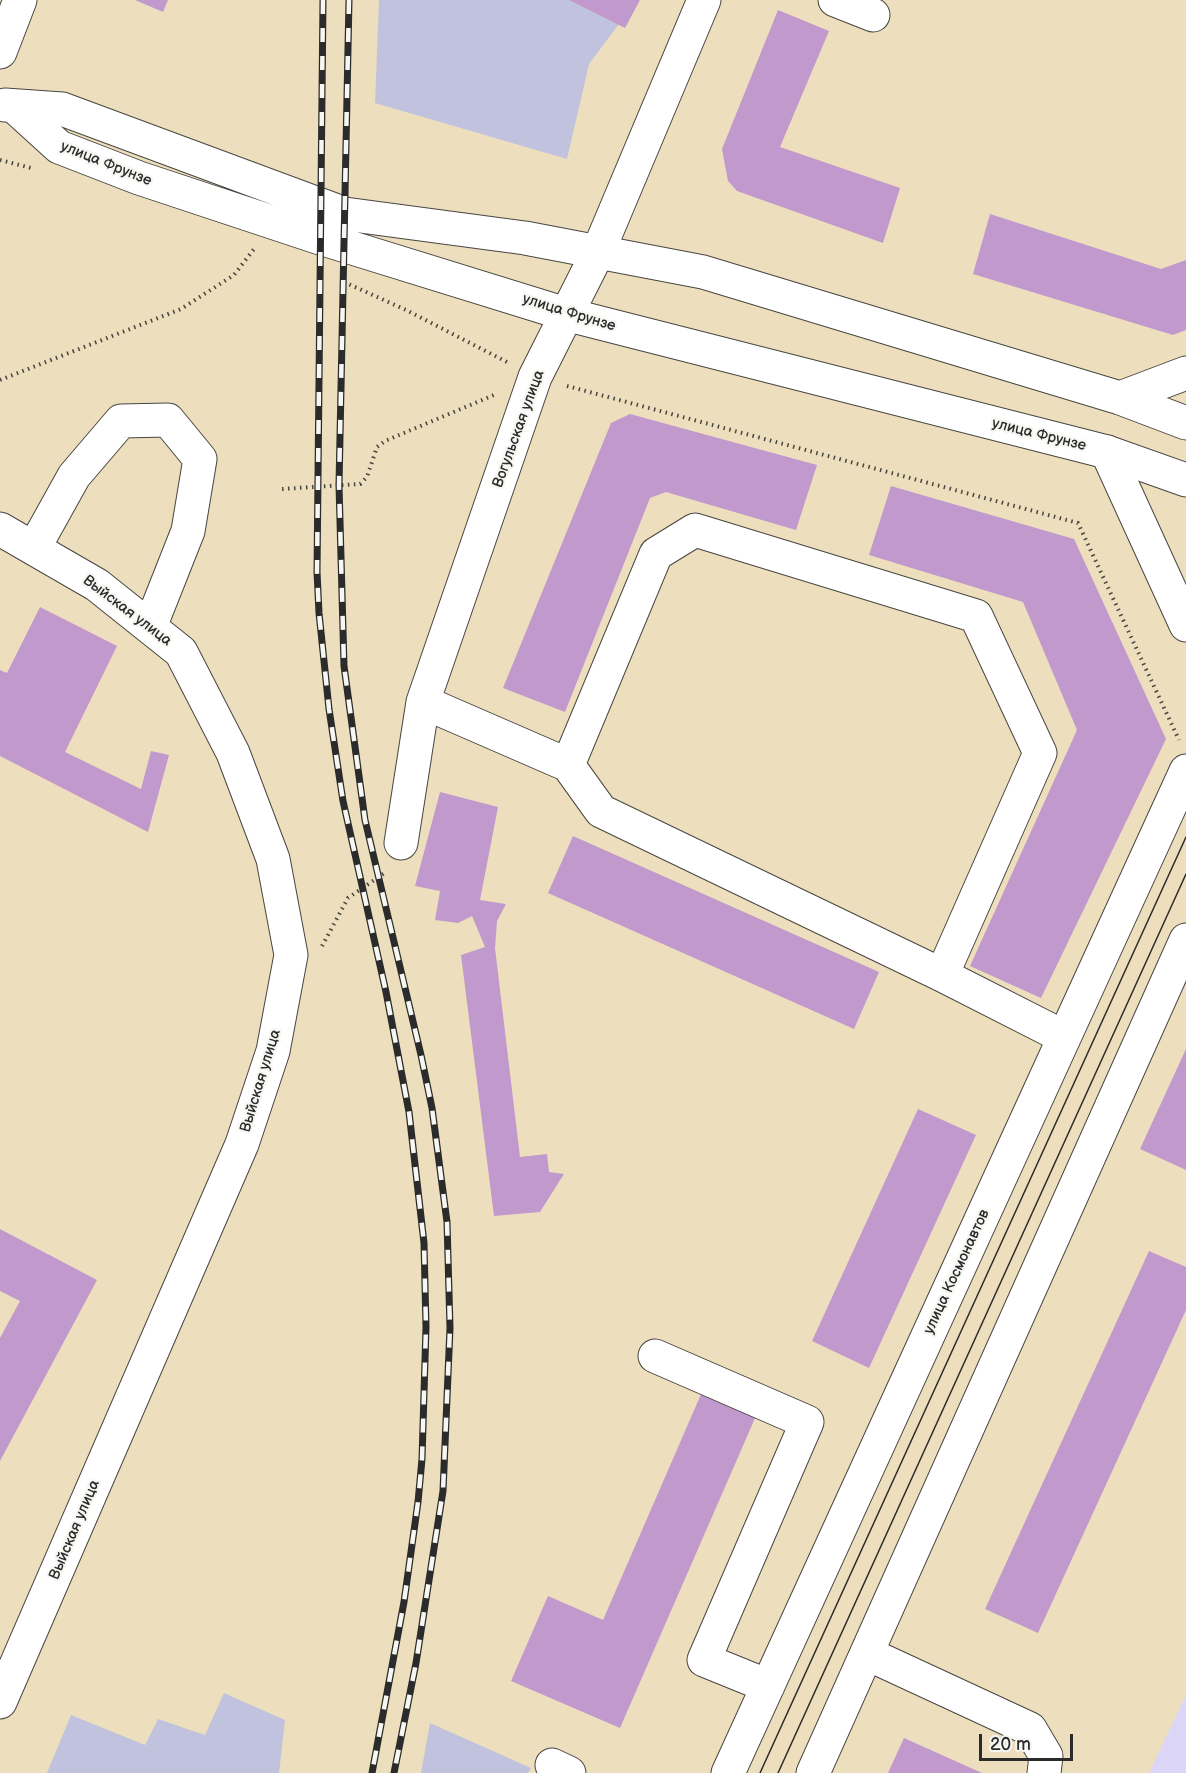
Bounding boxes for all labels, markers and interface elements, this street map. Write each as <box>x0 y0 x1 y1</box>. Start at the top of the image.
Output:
street label: улица Фрунзе <box>58 138 154 190</box>
street label: улица Фрунзе <box>520 290 618 336</box>
street label: Вогульская улица <box>489 368 549 490</box>
street label: улица Фрунзе <box>990 415 1088 455</box>
street label: Выйская улица <box>79 572 175 650</box>
street label: Выйская улица <box>237 1027 285 1135</box>
street label: улица Космонавтов <box>920 1207 994 1337</box>
street label: Выйская улица <box>46 1477 104 1583</box>
scale bar <box>982 1722 1076 1760</box>
text: 20 m <box>990 1734 1031 1755</box>

